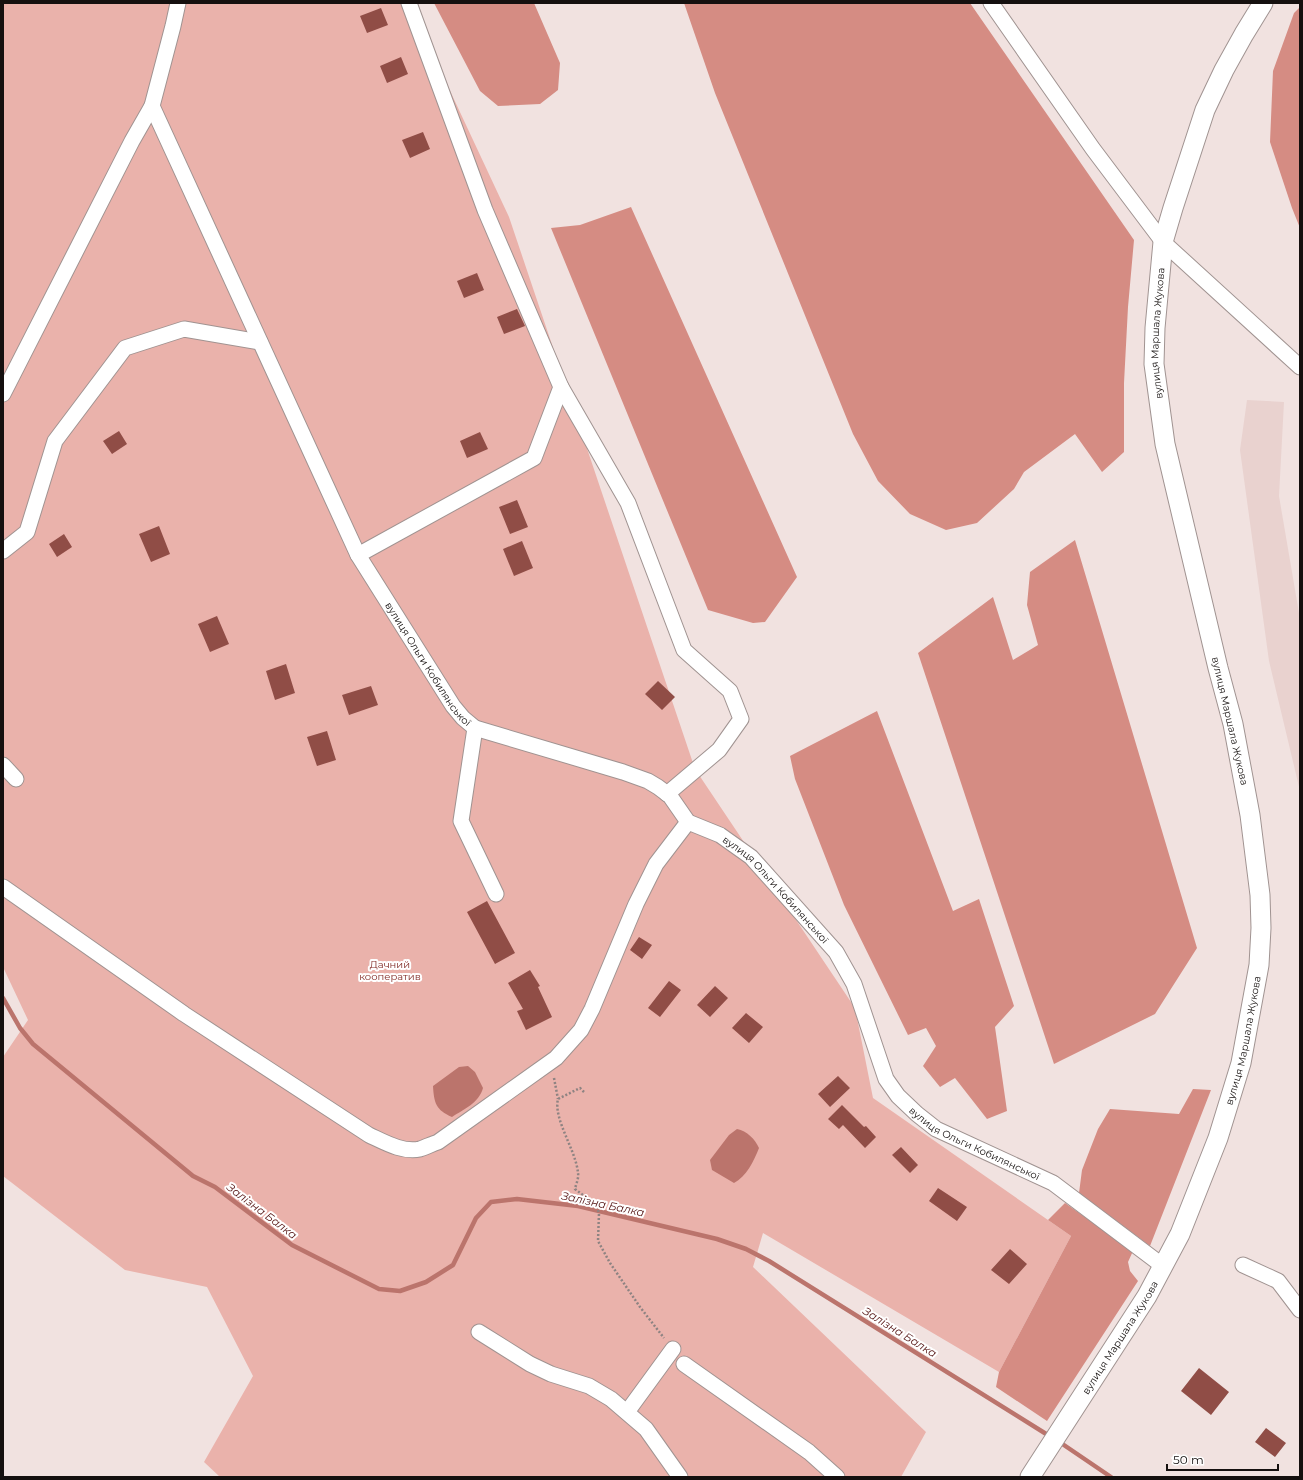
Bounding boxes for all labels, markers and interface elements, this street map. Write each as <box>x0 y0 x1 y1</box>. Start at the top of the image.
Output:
street label: вулиця Маршала Жукова <box>1147 267 1167 400</box>
street label: вулиця Ольги Кобилянської <box>383 599 474 729</box>
street label: вулиця Маршала Жукова <box>1209 655 1251 787</box>
street label: вулиця Ольги Кобилянської <box>720 833 832 946</box>
park label: Дачний кооператив <box>359 958 421 983</box>
street label: вулиця Маршала Жукова <box>1222 975 1263 1106</box>
street label: вулиця Ольги Кобилянської <box>906 1104 1042 1183</box>
water label: Залізна Балка <box>223 1179 300 1242</box>
water label: Залізна Балка <box>559 1188 646 1220</box>
street label: вулиця Маршала Жукова <box>1079 1278 1160 1397</box>
water label: Залізна Балка <box>860 1303 940 1361</box>
scale bar <box>1167 1446 1278 1472</box>
text: 50 m <box>1173 1452 1204 1467</box>

